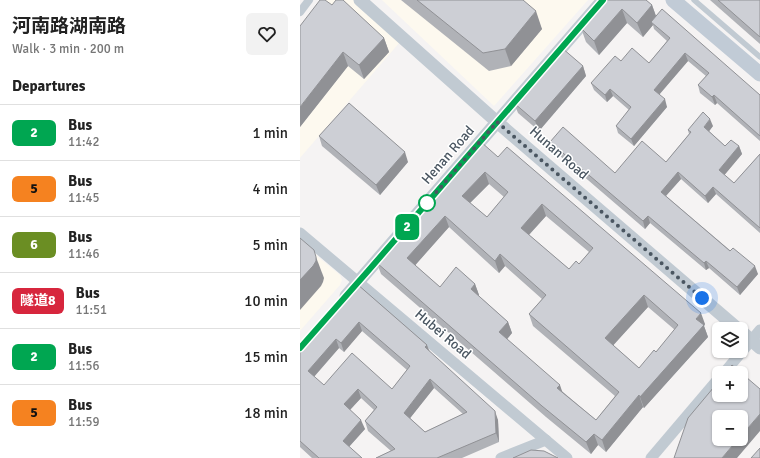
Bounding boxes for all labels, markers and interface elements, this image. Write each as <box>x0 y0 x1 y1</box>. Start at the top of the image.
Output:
button: heart <box>246 13 288 55</box>
text: 河南路湖南路 <box>12 14 126 38</box>
text: Walk · 3 min · 200 m <box>12 41 124 57</box>
text: Departures <box>12 77 85 95</box>
text: Bus <box>68 116 92 134</box>
street label: Henan Road <box>418 122 478 188</box>
street label: Hunan Road <box>526 123 592 183</box>
text: 2 <box>30 124 38 141</box>
text: 1 min <box>252 124 288 142</box>
text: 11:42 <box>68 134 100 150</box>
text: Bus <box>68 172 92 190</box>
text: 5 <box>30 180 38 197</box>
text: 4 min <box>252 180 288 198</box>
text: 11:45 <box>68 190 100 206</box>
unlabelled marker <box>418 194 436 212</box>
line badge: 2 <box>394 214 420 240</box>
text: 2 <box>403 218 411 235</box>
text: Bus <box>68 228 92 246</box>
text: 6 <box>30 236 38 253</box>
text: 5 min <box>252 236 288 254</box>
text: 11:46 <box>68 246 100 262</box>
text: Bus <box>76 284 100 302</box>
your location <box>692 288 712 308</box>
text: 隧道8 <box>20 292 56 309</box>
text: 10 min <box>244 292 288 310</box>
text: 11:51 <box>76 302 107 318</box>
street label: Hubei Road <box>411 306 475 362</box>
map controls <box>712 322 748 446</box>
button: layers <box>712 322 748 358</box>
text: Bus <box>68 340 92 358</box>
text: 2 <box>30 348 38 365</box>
text: 15 min <box>244 348 288 366</box>
text: 11:56 <box>68 358 100 374</box>
button: + <box>712 366 748 402</box>
text: Bus <box>68 396 92 414</box>
text: 5 <box>30 404 38 421</box>
text: 18 min <box>244 404 288 422</box>
button: − <box>712 410 748 446</box>
text: 11:59 <box>68 414 100 430</box>

